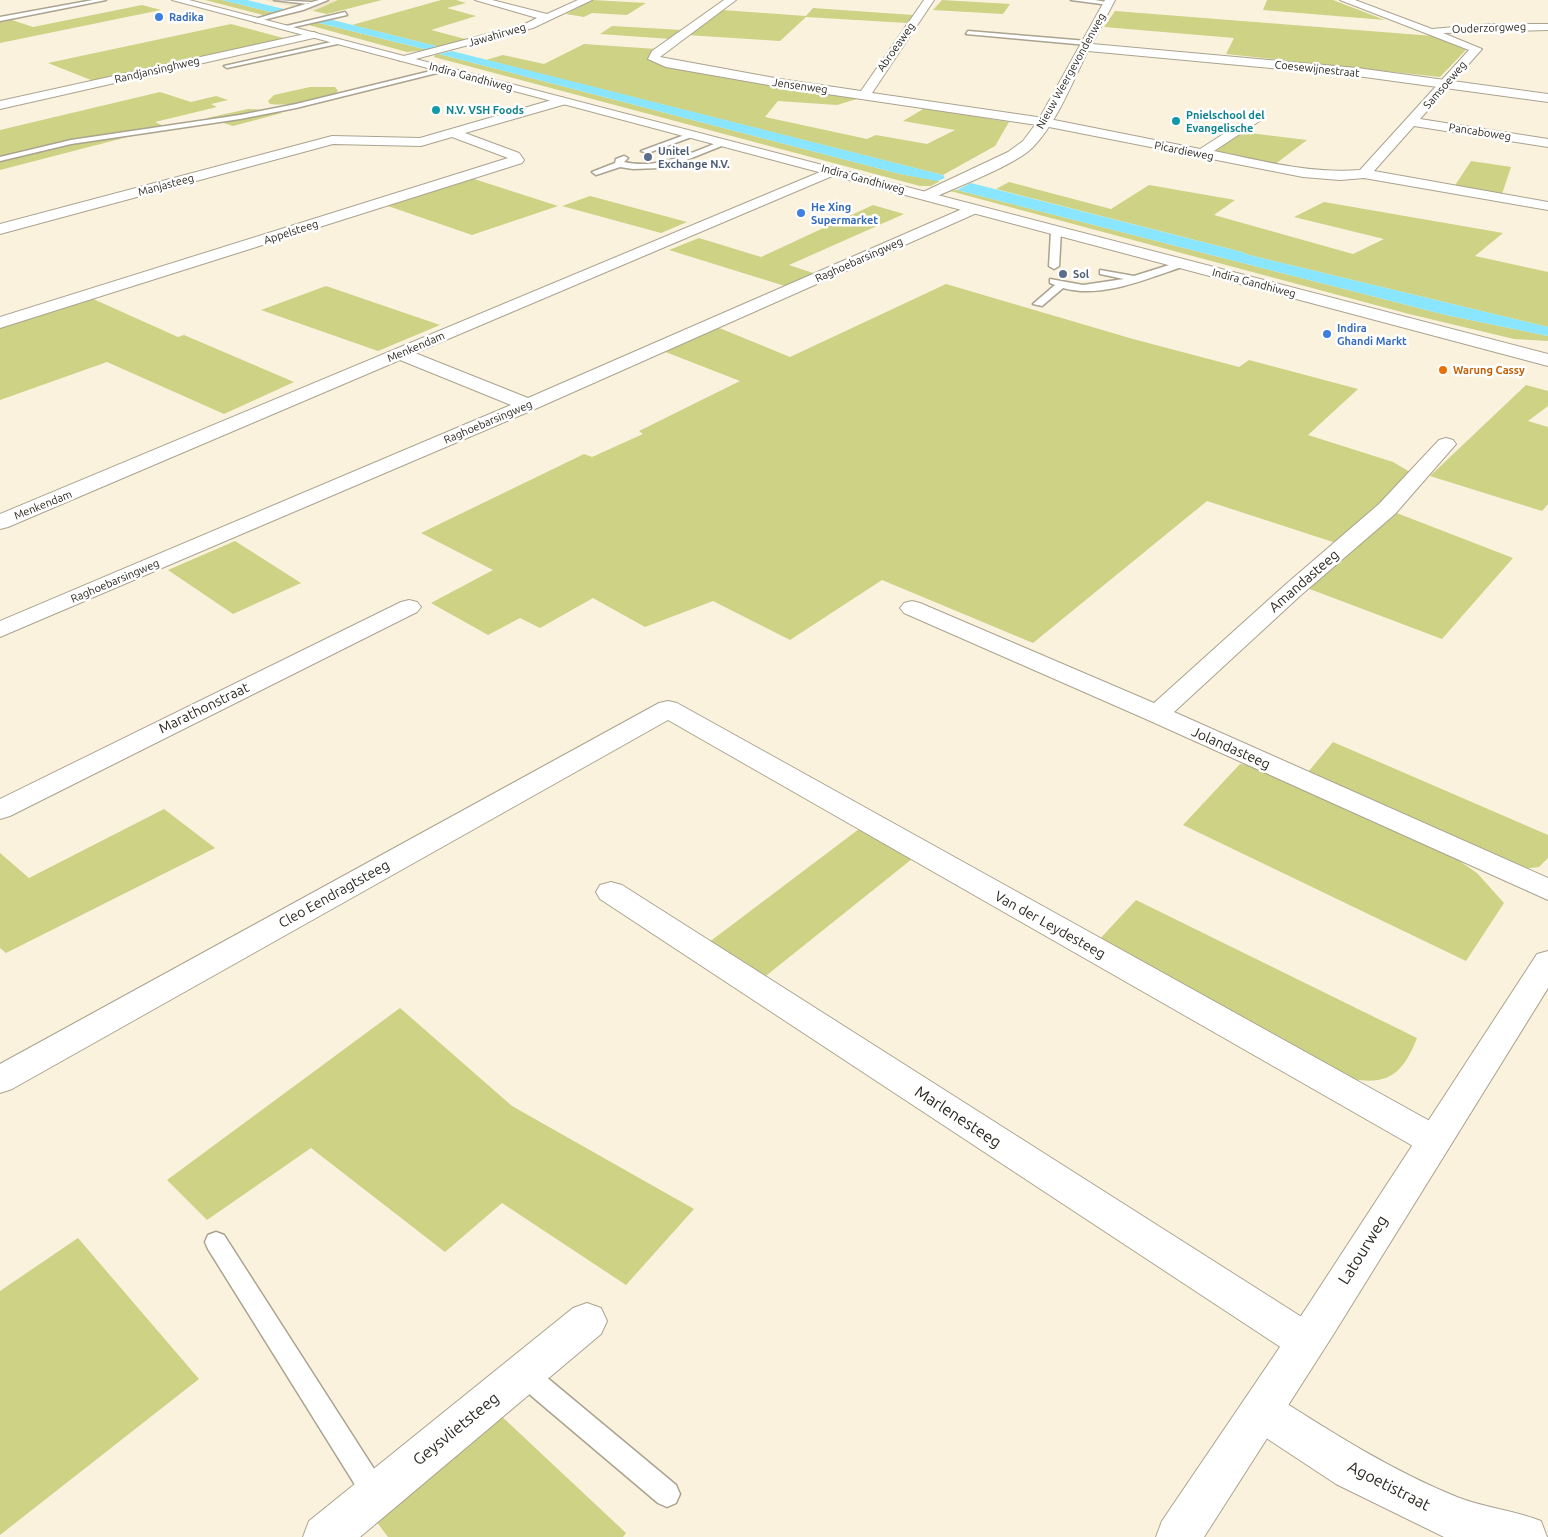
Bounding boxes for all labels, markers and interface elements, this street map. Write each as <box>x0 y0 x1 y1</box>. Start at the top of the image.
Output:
place label: Radika <box>169 10 204 24</box>
marker: Radika <box>153 11 165 23</box>
street label: Nieuw Weergevondenweg <box>1034 11 1108 131</box>
street label: Jawahirweg <box>467 20 527 50</box>
street label: Abroeaweg <box>874 20 918 74</box>
street label: Ouderzorgweg <box>1452 20 1526 36</box>
street label: Randjansinghweg <box>113 54 201 86</box>
street label: Coesewijnestraat <box>1274 58 1360 80</box>
street label: Samsoeweg <box>1421 58 1469 112</box>
street label: Indira Gandhiweg <box>428 59 514 95</box>
street label: Jensenweg <box>771 76 829 96</box>
place label: N.V. VSH Foods <box>446 103 524 117</box>
marker: N.V. VSH Foods <box>430 104 442 116</box>
place label: Pnielschool del Evangelische <box>1186 108 1265 134</box>
marker: Pnielschool del Evangelische <box>1170 115 1182 127</box>
street label: Pancaboweg <box>1448 121 1512 143</box>
street label: Picardieweg <box>1153 139 1215 163</box>
place label: Unitel Exchange N.V. <box>658 144 730 170</box>
marker: Unitel Exchange N.V. <box>642 151 654 163</box>
street label: Indira Gandhiweg <box>820 161 906 197</box>
street label: Manjasteeg <box>137 171 195 199</box>
place label: He Xing Supermarket <box>811 200 878 226</box>
marker: He Xing Supermarket <box>795 207 807 219</box>
street label: Appelsteeg <box>262 217 320 247</box>
street label: Raghoebarsingweg <box>813 235 905 285</box>
street label: Indira Gandhiweg <box>1211 265 1297 301</box>
place label: Sol <box>1073 267 1089 281</box>
marker: Sol <box>1057 268 1069 280</box>
place label: Indira Ghandi Markt <box>1337 321 1407 347</box>
marker: Indira Ghandi Markt <box>1321 328 1333 340</box>
street label: Menkendam <box>385 329 447 365</box>
place label: Warung Cassy <box>1453 363 1525 377</box>
marker: Warung Cassy <box>1437 364 1449 376</box>
street label: Raghoebarsingweg <box>442 397 534 447</box>
street label: Menkendam <box>12 487 74 523</box>
street label: Amandasteeg <box>1266 546 1342 616</box>
street label: Raghoebarsingweg <box>69 556 161 606</box>
street label: Marathonstraat <box>156 679 252 737</box>
street label: Jolandasteeg <box>1189 723 1273 773</box>
street label: Cleo Eendragtsteeg <box>276 857 392 931</box>
street label: Van der Leydesteeg <box>992 888 1108 962</box>
street label: Marlenesteeg <box>911 1082 1005 1152</box>
street label: Latourweg <box>1334 1212 1392 1288</box>
street label: Geysvlietsteeg <box>409 1388 503 1470</box>
street label: Agoetistraat <box>1345 1457 1433 1515</box>

